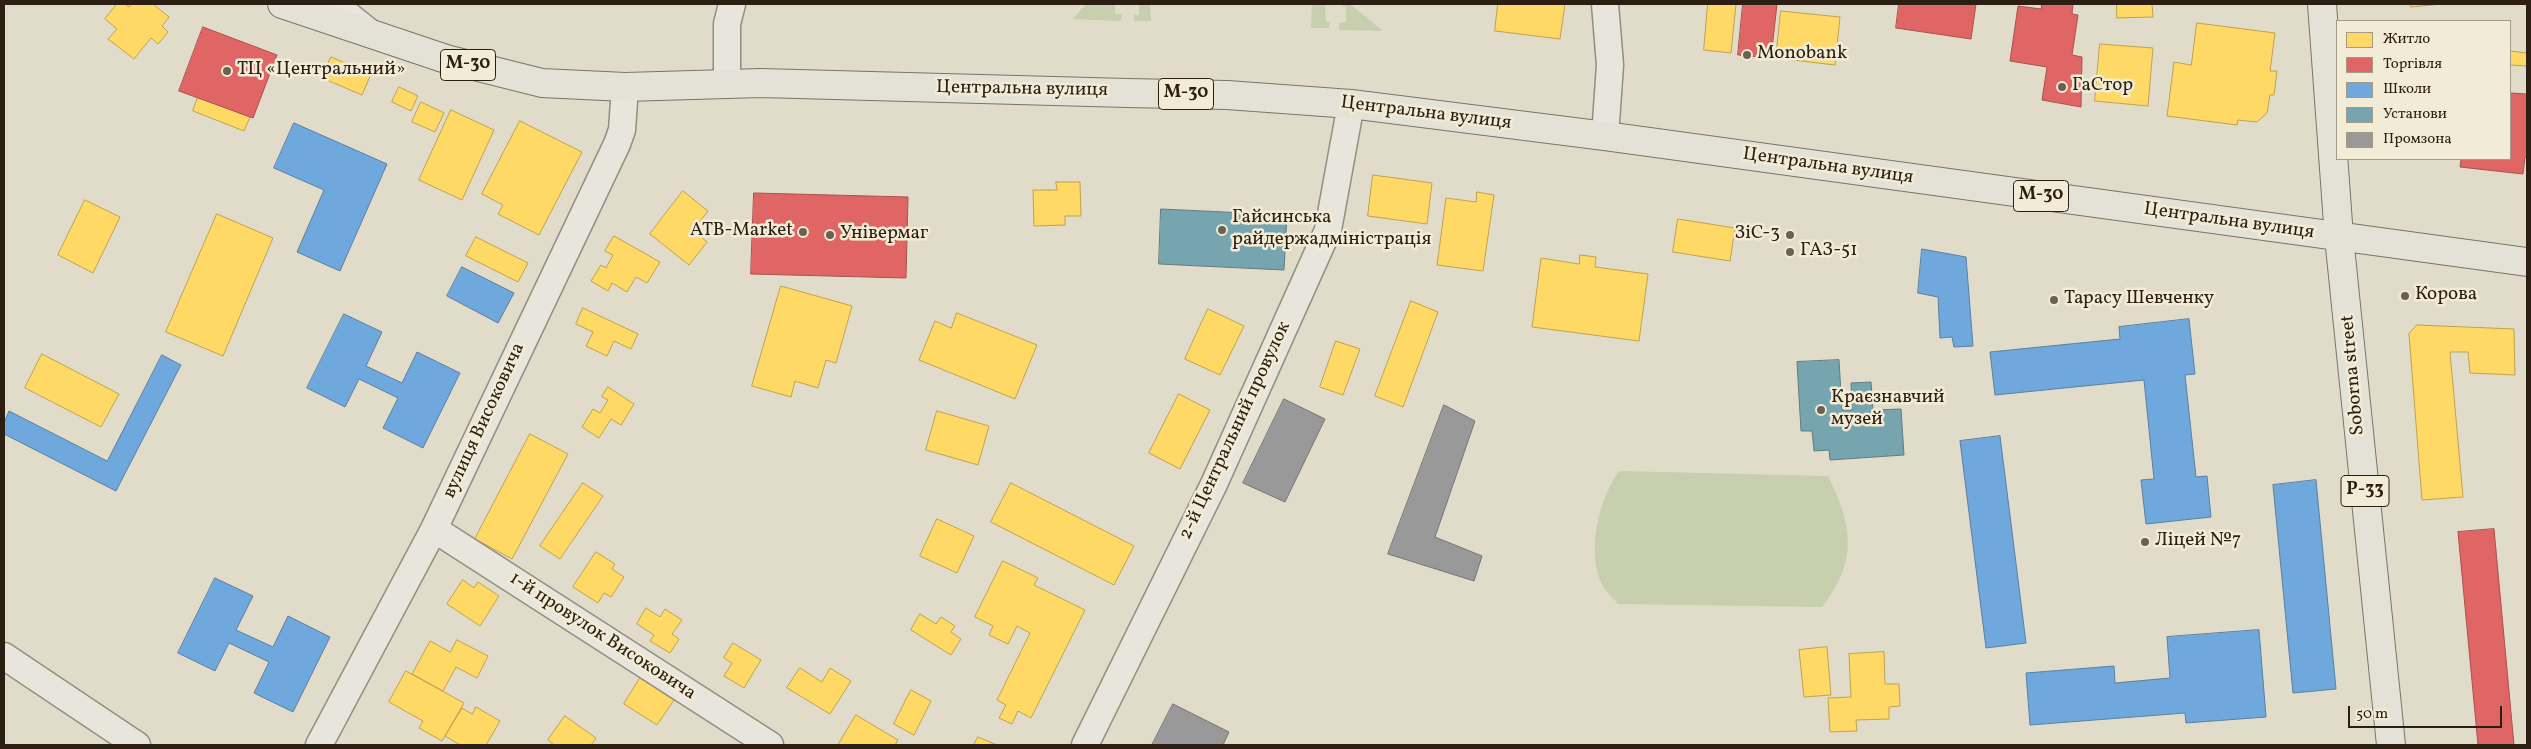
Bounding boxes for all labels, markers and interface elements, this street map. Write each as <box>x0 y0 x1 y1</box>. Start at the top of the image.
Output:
legend <box>2336 20 2511 160</box>
text: Житло <box>2383 29 2430 50</box>
place label: Monobank <box>1757 44 1847 66</box>
marker: Monobank <box>1741 49 1753 61</box>
road number: М-30 <box>440 50 496 80</box>
text: Торгівля <box>2383 54 2442 75</box>
place label: ТЦ «Центральний» <box>237 60 406 82</box>
marker: ТЦ «Центральний» <box>221 65 233 77</box>
place label: ГаСтор <box>2072 76 2133 98</box>
street label: Центральна вулиця <box>936 77 1108 103</box>
road number: М-30 <box>1158 78 1214 110</box>
text: Школи <box>2383 79 2431 100</box>
marker: ГаСтор <box>2056 81 2068 93</box>
street label: Центральна вулиця <box>1339 92 1513 136</box>
text: Установи <box>2383 104 2447 125</box>
text: Промзона <box>2383 129 2452 150</box>
street label: Центральна вулиця <box>1741 144 1915 190</box>
road number: М-30 <box>2014 180 2068 212</box>
street label: Центральна вулиця <box>2142 199 2316 245</box>
place label: Гайсинська райдержадміністрація <box>1232 208 1431 252</box>
place label: ATB-Market <box>690 221 793 243</box>
place label: Універмаг <box>840 224 928 246</box>
marker: Гайсинська райдержадміністрація <box>1216 224 1228 236</box>
place label: ЗіС-3 <box>1734 224 1780 246</box>
marker: ATB-Market <box>797 226 809 238</box>
marker: Універмаг <box>824 229 836 241</box>
marker: ЗіС-3 <box>1784 229 1796 241</box>
place label: ГАЗ-51 <box>1800 241 1858 263</box>
marker: ГАЗ-51 <box>1784 246 1796 258</box>
place label: Корова <box>2415 285 2477 307</box>
place label: Тарасу Шевченку <box>2064 289 2214 311</box>
marker: Корова <box>2399 290 2411 302</box>
marker: Тарасу Шевченку <box>2048 294 2060 306</box>
street label: Soborna street <box>2337 314 2371 436</box>
street label: 2-й Центральний провулок <box>1175 318 1297 544</box>
street label: вулиця Високовича <box>439 340 531 502</box>
place label: Краєзнавчий музей <box>1831 388 1945 432</box>
marker: Краєзнавчий музей <box>1815 404 1827 416</box>
road number: Р-33 <box>2341 476 2389 506</box>
place label: Ліцей №7 <box>2155 531 2241 553</box>
marker: Ліцей №7 <box>2139 536 2151 548</box>
street label: 1-й провулок Високовича <box>504 568 700 706</box>
scale bar <box>2351 696 2505 728</box>
text: 50 m <box>2356 704 2388 725</box>

